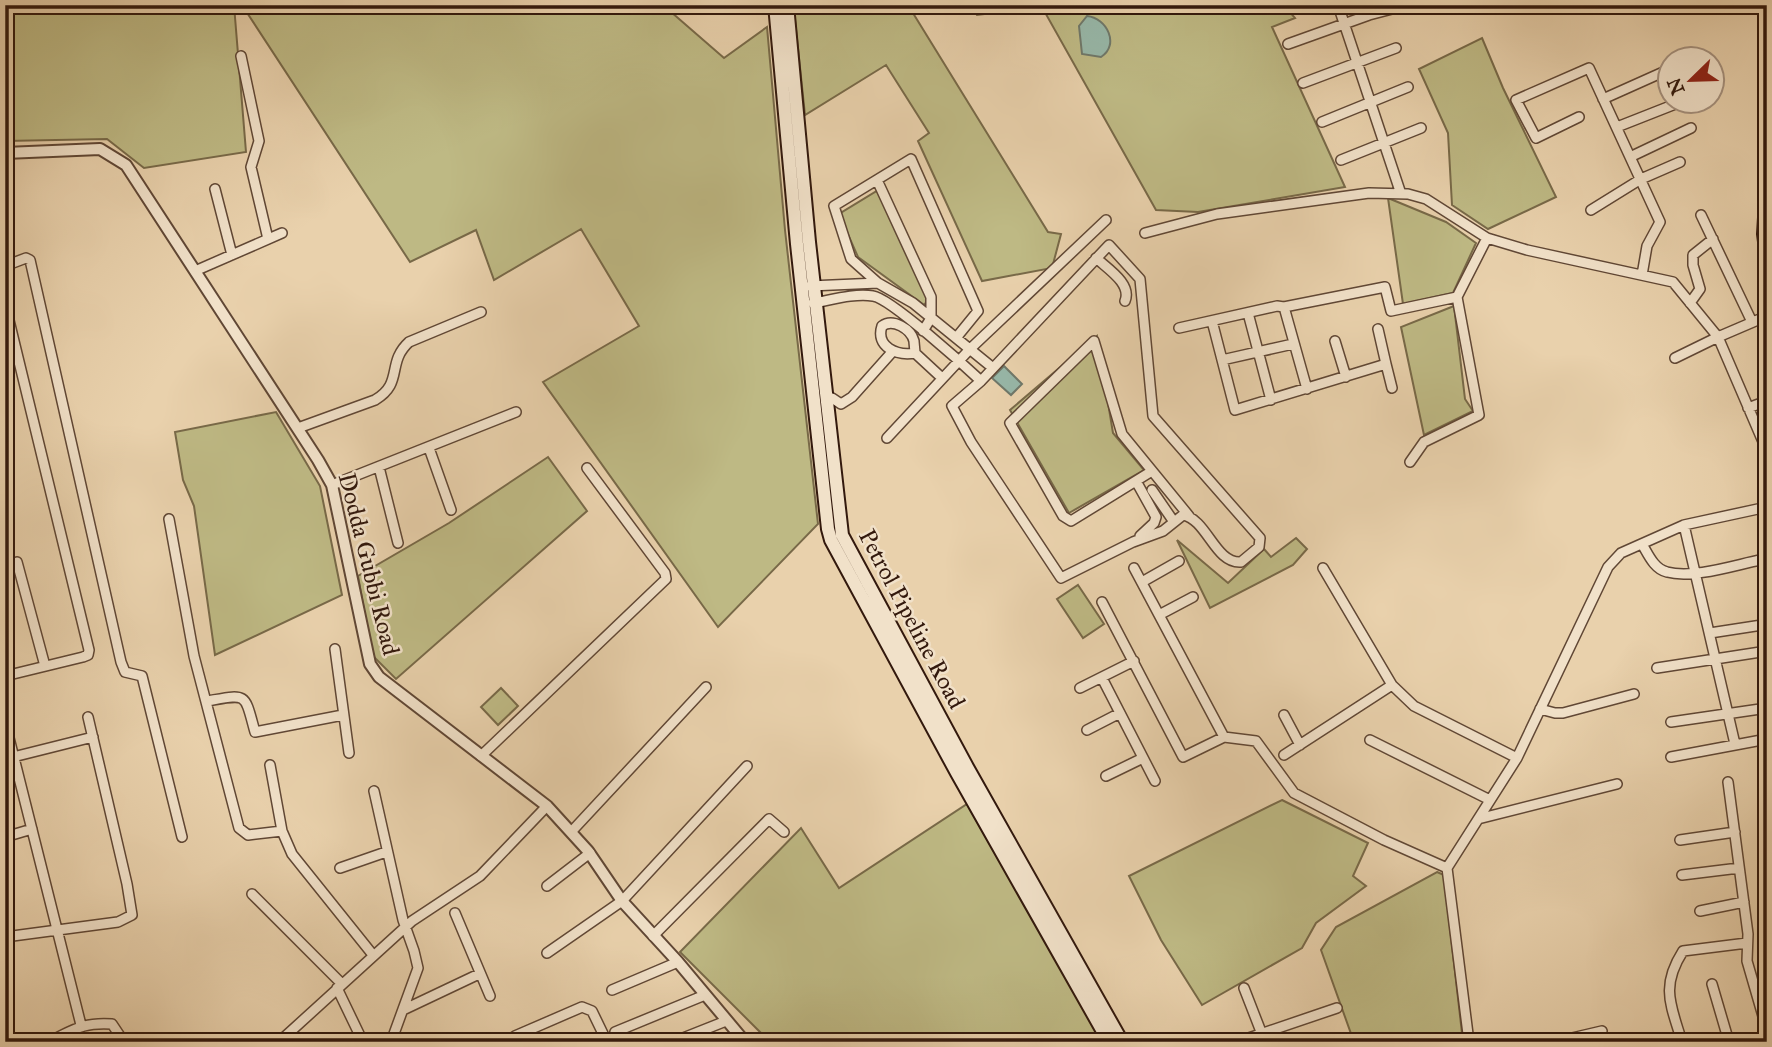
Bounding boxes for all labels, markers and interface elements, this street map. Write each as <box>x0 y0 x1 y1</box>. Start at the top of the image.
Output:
north arrow <box>1656 46 1726 116</box>
text: N <box>1662 75 1690 98</box>
street label: Dodda Gubbi Road <box>332 470 406 658</box>
street label: Petrol Pipeline Road <box>852 524 972 714</box>

